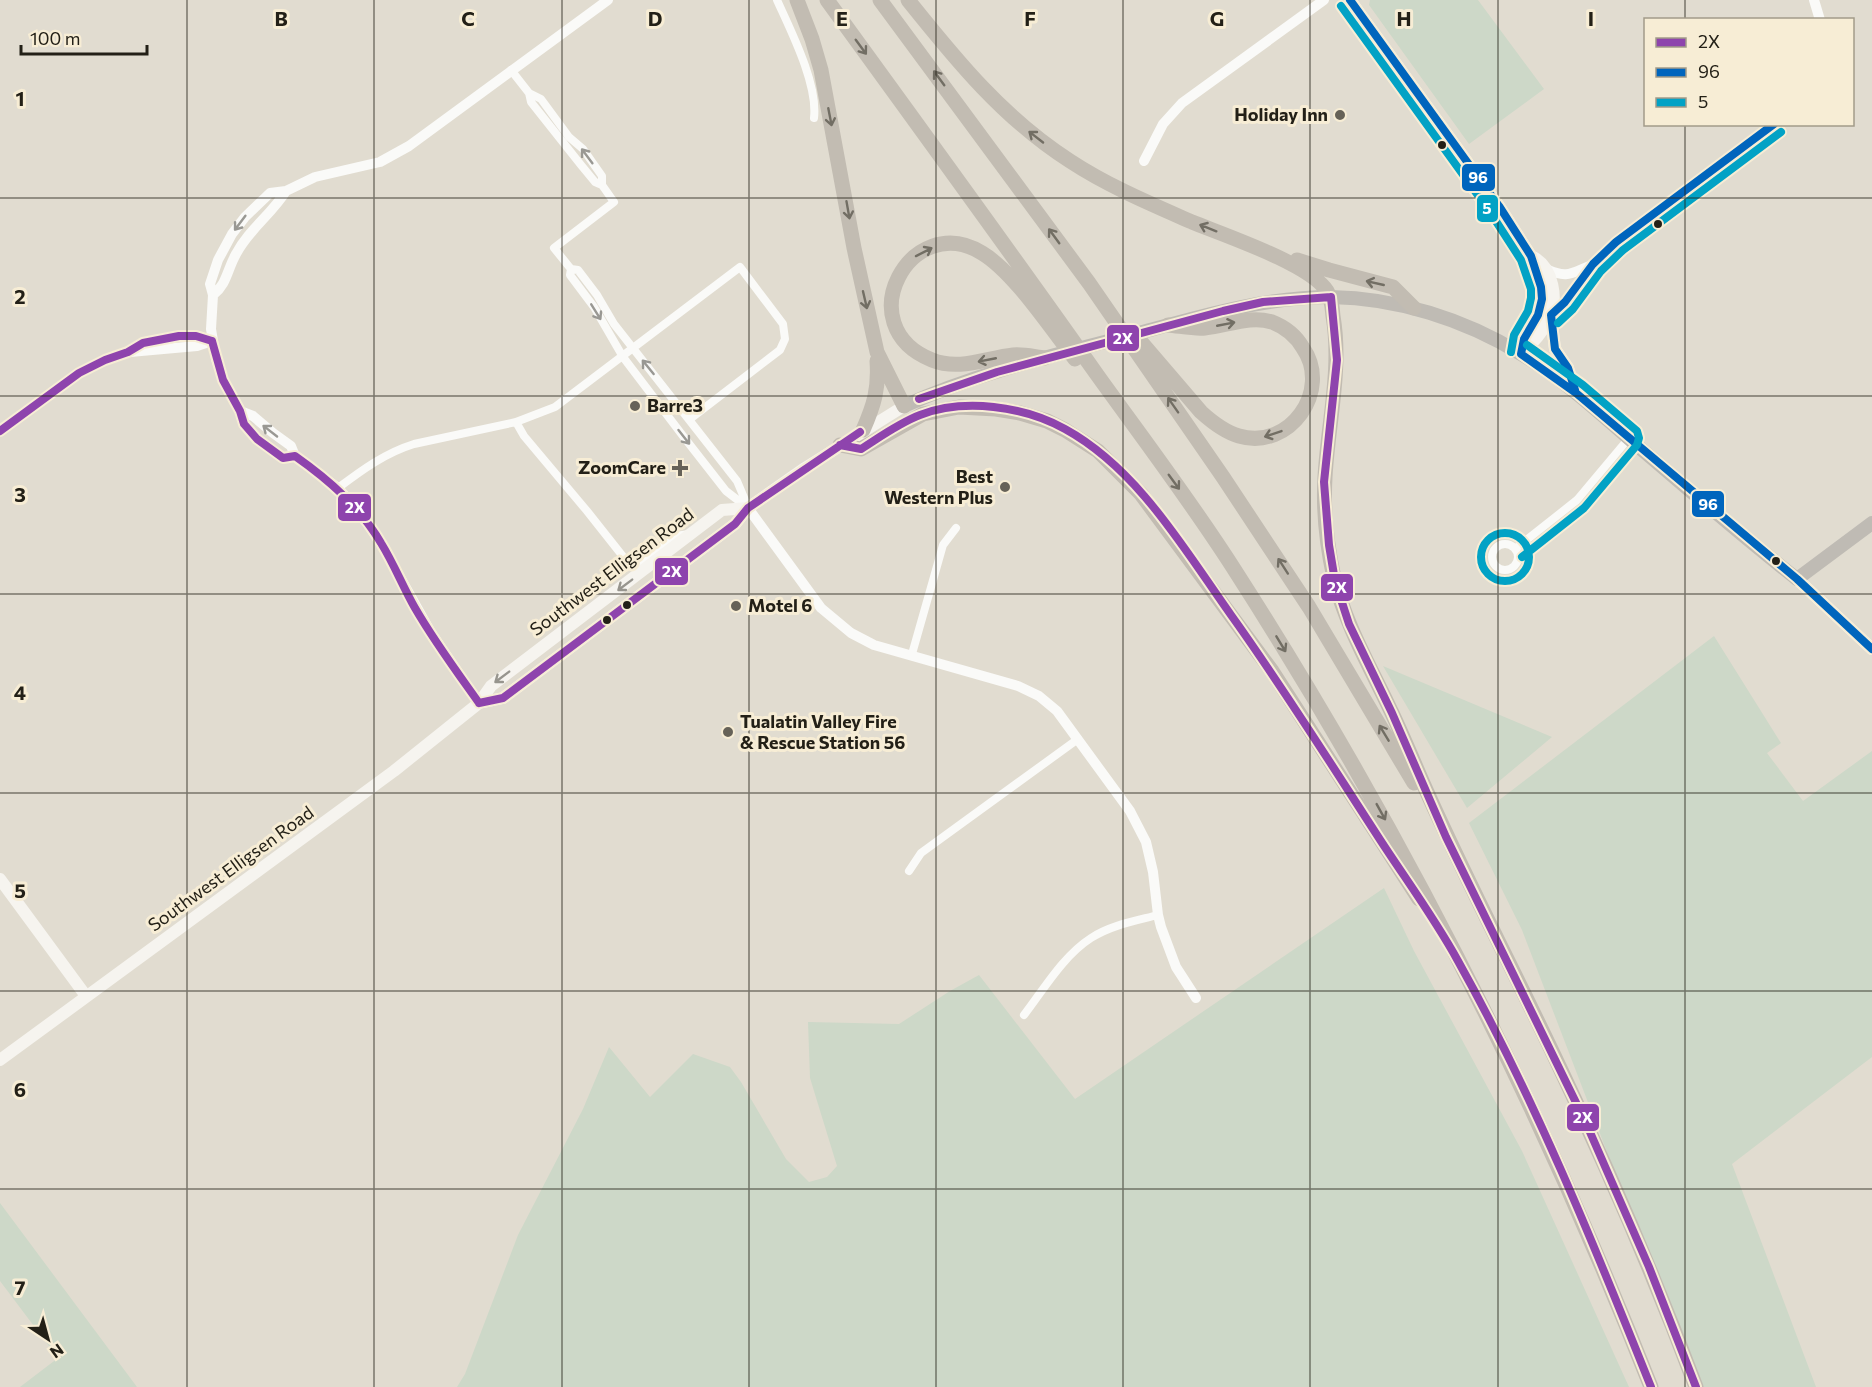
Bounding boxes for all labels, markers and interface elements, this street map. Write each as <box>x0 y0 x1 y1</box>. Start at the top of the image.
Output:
text: B <box>274 6 288 30</box>
text: C <box>461 6 475 30</box>
text: D <box>648 6 662 30</box>
text: E <box>836 6 848 30</box>
text: F <box>1024 6 1036 30</box>
text: G <box>1210 6 1224 30</box>
text: H <box>1397 6 1412 30</box>
text: I <box>1588 6 1594 30</box>
scale bar <box>21 18 147 56</box>
legend <box>1644 18 1854 126</box>
text: 100 m <box>30 27 80 49</box>
text: 2X <box>1698 30 1720 52</box>
one-way arrow <box>855 39 868 55</box>
text: 96 <box>1698 60 1720 82</box>
one-way arrow <box>933 71 945 87</box>
text: 1 <box>15 86 25 110</box>
text: 5 <box>1698 90 1708 112</box>
place label: Holiday Inn <box>1234 103 1328 125</box>
one-way arrow <box>825 106 836 126</box>
marker: Holiday Inn <box>1333 108 1347 122</box>
one-way arrow <box>1029 130 1045 143</box>
unlabelled marker <box>1436 139 1448 151</box>
one-way arrow <box>581 148 594 164</box>
line badge: 96 <box>1461 163 1496 192</box>
text: 96 <box>1468 167 1488 186</box>
line badge: 5 <box>1476 194 1499 223</box>
text: 5 <box>1482 198 1492 217</box>
one-way arrow <box>842 200 853 219</box>
one-way arrow <box>234 215 246 231</box>
unlabelled marker <box>1652 218 1664 230</box>
one-way arrow <box>1199 222 1218 233</box>
one-way arrow <box>1048 228 1060 244</box>
one-way arrow <box>914 246 932 257</box>
one-way arrow <box>1366 276 1385 288</box>
text: 2 <box>14 284 26 308</box>
one-way arrow <box>859 290 871 309</box>
one-way arrow <box>591 303 603 320</box>
one-way arrow <box>1216 318 1235 329</box>
line badge: 2X <box>1106 324 1140 352</box>
text: 2X <box>1113 328 1133 347</box>
one-way arrow <box>978 355 998 366</box>
one-way arrow <box>641 359 654 375</box>
place label: Barre3 <box>647 394 703 416</box>
one-way arrow <box>1167 398 1179 414</box>
marker: Barre3 <box>628 399 642 413</box>
one-way arrow <box>263 424 279 437</box>
one-way arrow <box>677 428 690 444</box>
one-way arrow <box>1264 430 1282 441</box>
place label: ZoomCare <box>578 456 666 478</box>
marker: ZoomCare <box>671 459 689 477</box>
place label: Best Western Plus <box>884 465 993 508</box>
one-way arrow <box>1168 473 1180 489</box>
marker: Best Western Plus <box>998 480 1012 494</box>
text: 3 <box>14 482 26 506</box>
line badge: 96 <box>1691 490 1725 518</box>
line badge: 2X <box>337 493 372 522</box>
text: 96 <box>1698 494 1718 513</box>
text: 2X <box>345 497 365 516</box>
street label: Southwest Elligsen Road <box>525 503 698 640</box>
unlabelled marker <box>1770 555 1782 567</box>
line badge: 2X <box>654 557 689 586</box>
one-way arrow <box>1276 558 1289 575</box>
text: 2X <box>662 561 682 580</box>
line badge: 2X <box>1320 573 1354 602</box>
text: 2X <box>1327 577 1347 596</box>
one-way arrow <box>618 579 634 591</box>
place label: Motel 6 <box>748 594 812 616</box>
unlabelled marker <box>621 599 633 611</box>
marker: Motel 6 <box>729 599 743 613</box>
unlabelled marker <box>601 614 613 626</box>
one-way arrow <box>1276 635 1288 652</box>
one-way arrow <box>495 671 511 684</box>
text: 4 <box>14 680 26 704</box>
place label: Tualatin Valley Fire & Rescue Station 56 <box>740 710 905 753</box>
marker: Tualatin Valley Fire & Rescue Station 56 <box>721 725 735 739</box>
one-way arrow <box>1378 725 1390 742</box>
street label: Southwest Elligsen Road <box>143 801 317 936</box>
one-way arrow <box>1375 803 1387 820</box>
text: 5 <box>14 878 26 902</box>
text: 6 <box>14 1077 26 1101</box>
line badge: 2X <box>1566 1103 1600 1132</box>
text: 2X <box>1573 1107 1593 1126</box>
text: 7 <box>15 1275 26 1299</box>
north arrow <box>18 1309 78 1369</box>
text: N <box>47 1340 68 1363</box>

